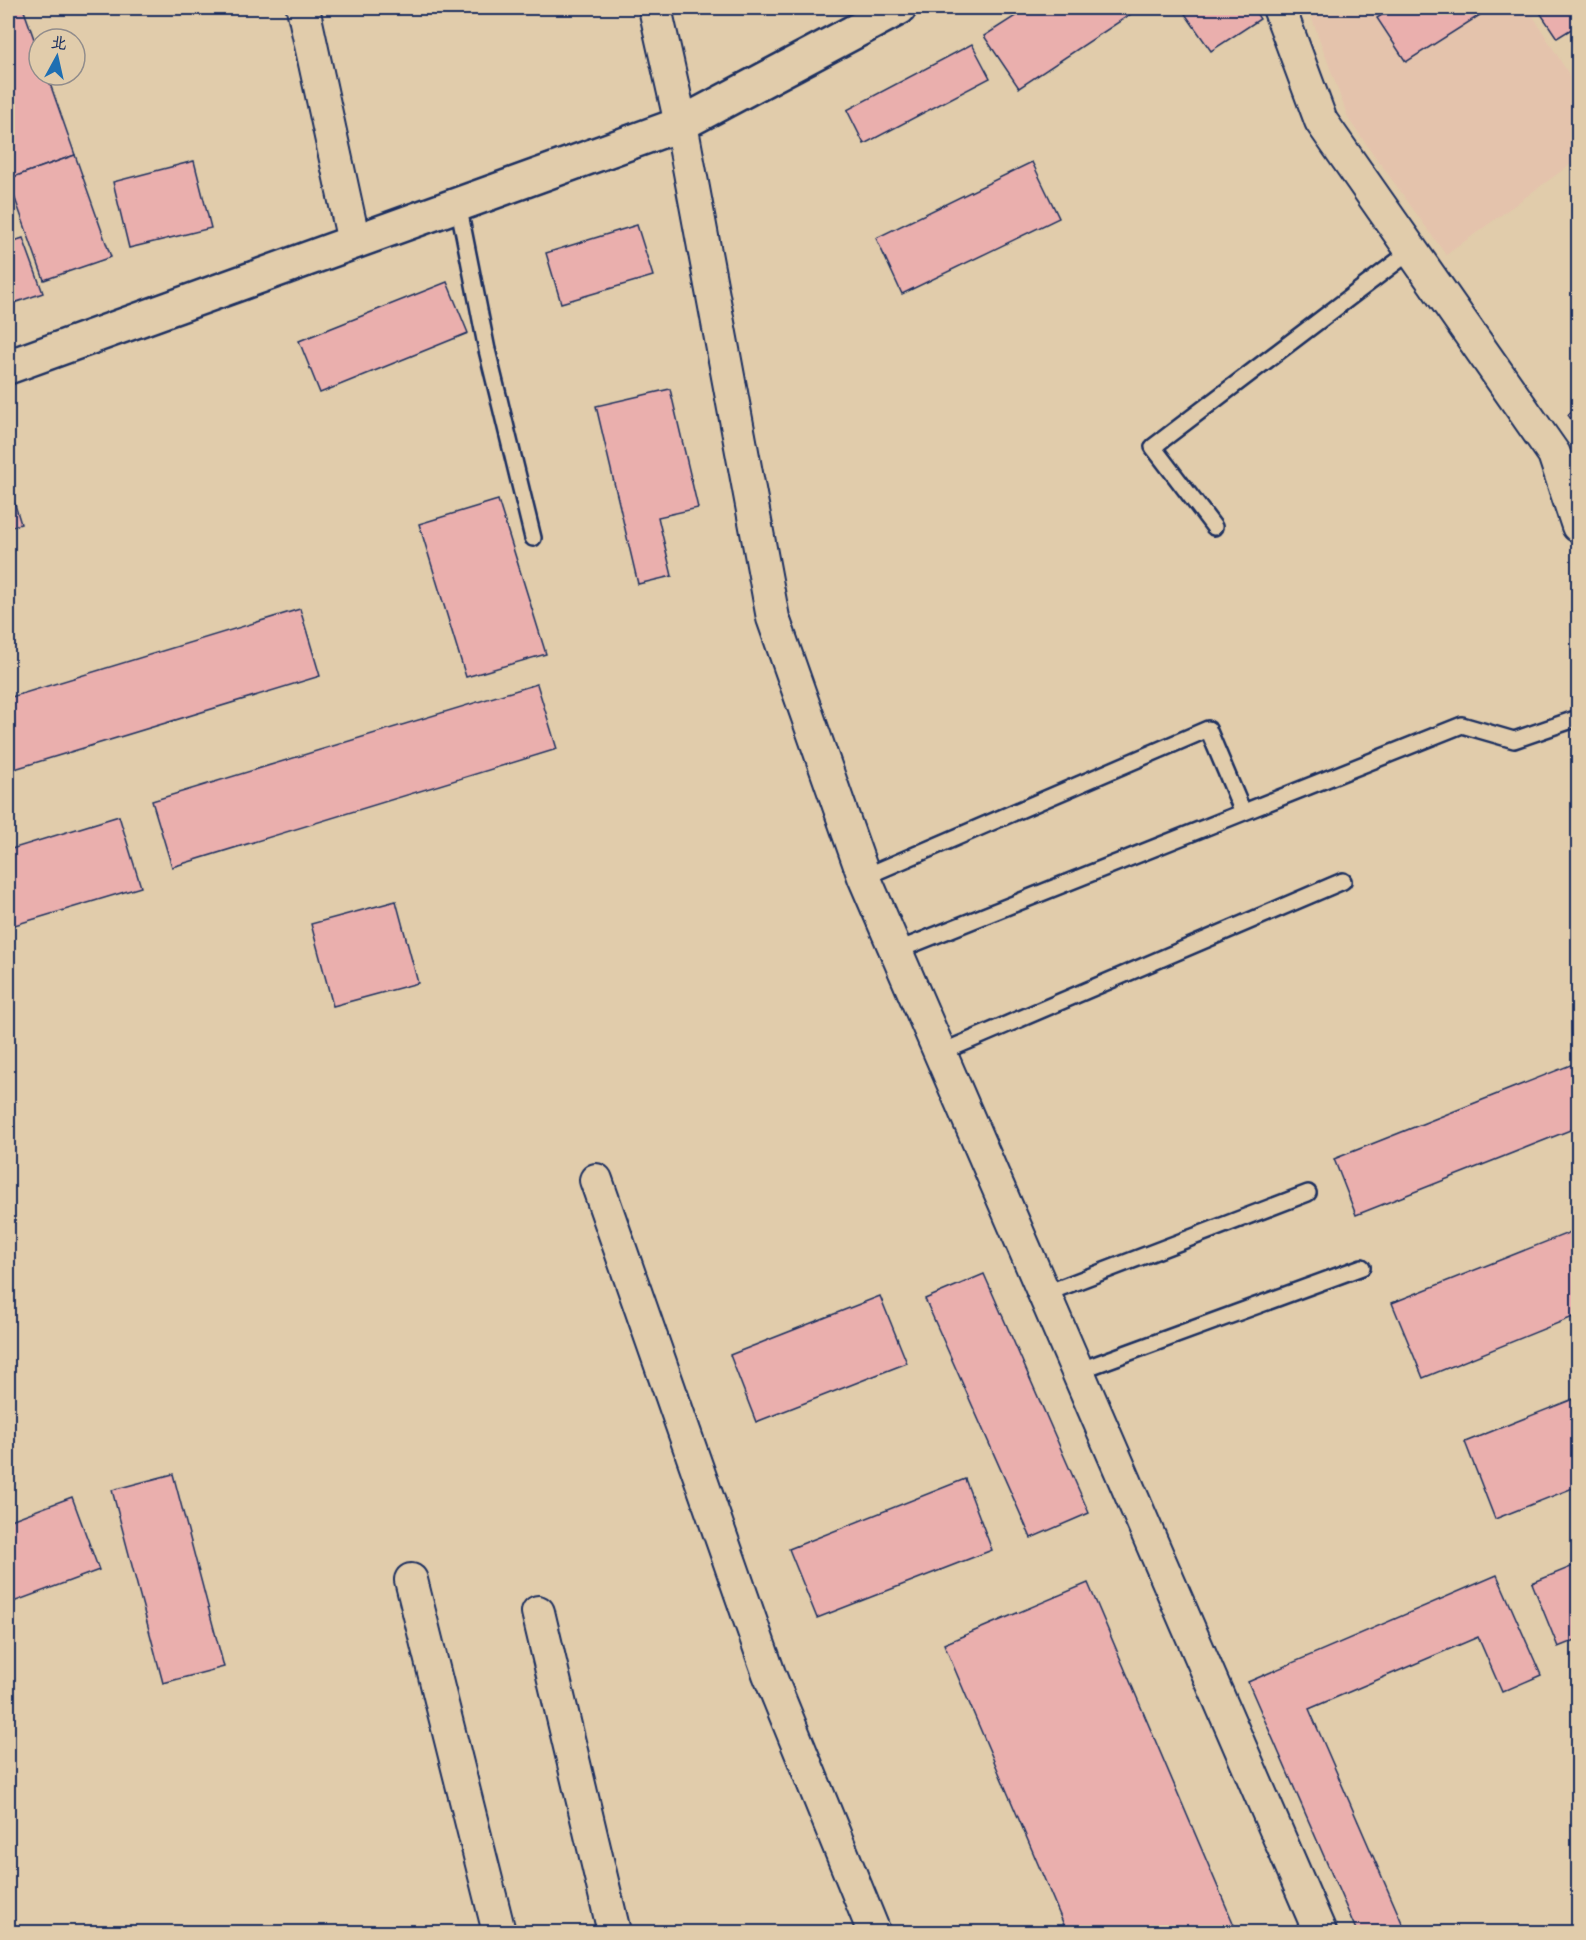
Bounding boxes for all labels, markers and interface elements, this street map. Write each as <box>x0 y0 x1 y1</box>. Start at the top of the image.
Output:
north arrow <box>27 27 87 87</box>
text: 北 <box>50 31 68 54</box>

